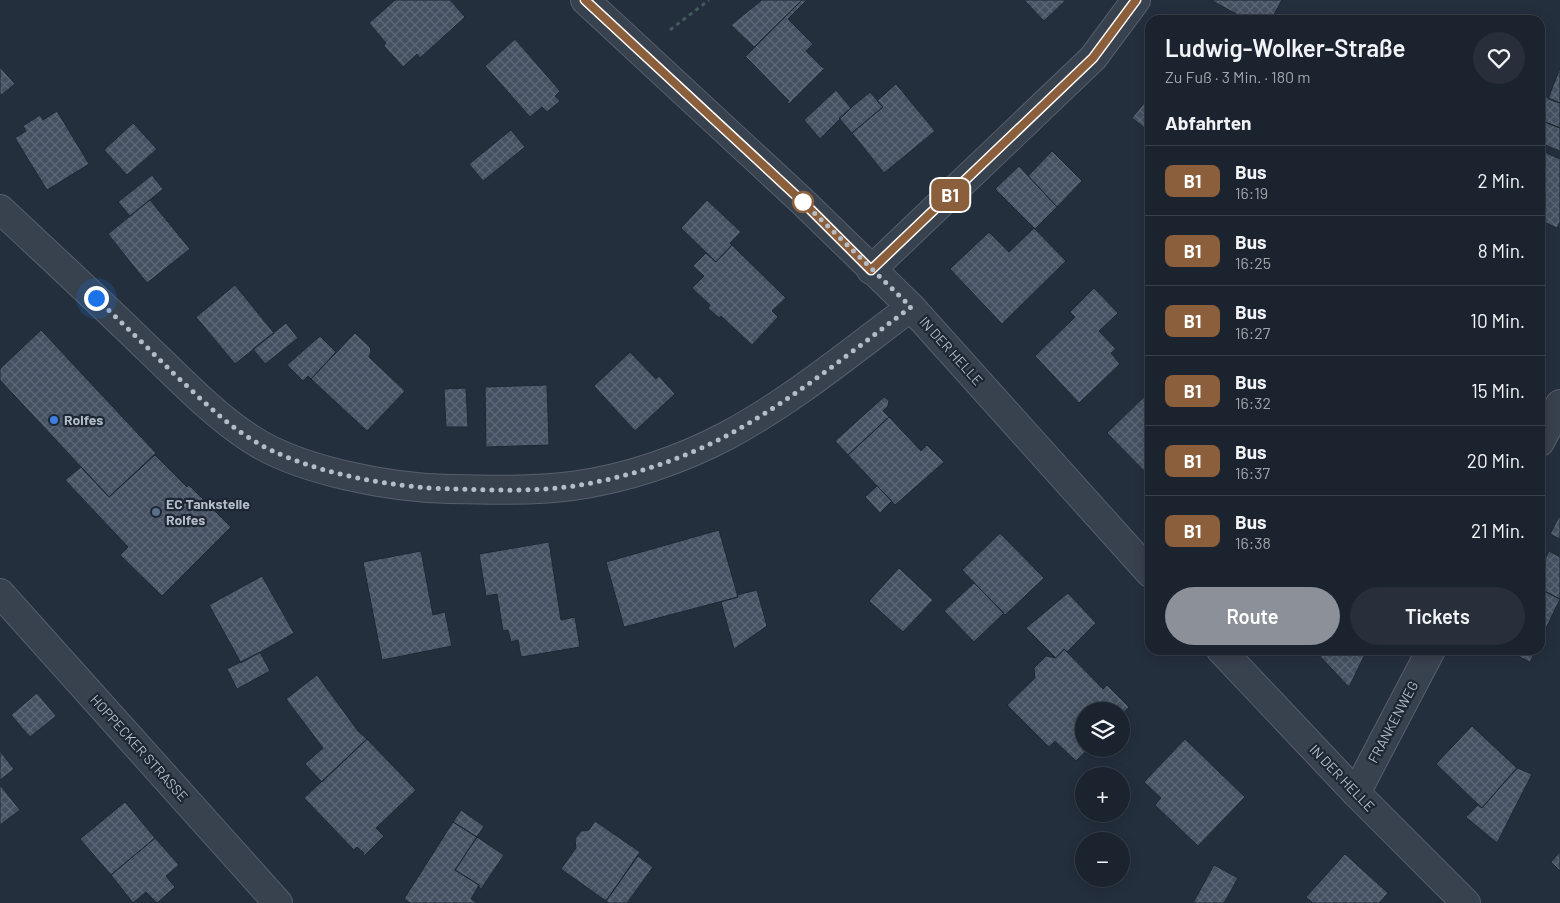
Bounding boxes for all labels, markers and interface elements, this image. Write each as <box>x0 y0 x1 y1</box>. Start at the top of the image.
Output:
button: heart <box>1473 32 1525 84</box>
text: Ludwig-Wolker-Straße <box>1165 33 1406 62</box>
text: Zu Fuß · 3 Min. · 180 m <box>1165 67 1311 86</box>
text: Abfahrten <box>1165 111 1251 134</box>
text: Bus <box>1235 160 1267 183</box>
text: 2 Min. <box>1477 169 1525 192</box>
text: B1 <box>1184 170 1201 192</box>
line badge: B1 <box>928 179 972 211</box>
text: 16:19 <box>1235 183 1268 202</box>
text: B1 <box>941 184 959 206</box>
unlabelled marker <box>792 191 814 213</box>
text: Bus <box>1235 230 1267 253</box>
text: 8 Min. <box>1478 239 1525 262</box>
text: B1 <box>1184 240 1201 262</box>
text: 16:25 <box>1235 253 1271 272</box>
your location <box>84 286 109 311</box>
text: Bus <box>1235 300 1267 323</box>
text: 10 Min. <box>1470 309 1525 332</box>
text: B1 <box>1184 310 1201 332</box>
street label: IN DER HELLE <box>916 313 987 388</box>
text: 16:27 <box>1235 323 1270 342</box>
text: Bus <box>1235 370 1267 393</box>
text: 15 Min. <box>1471 379 1525 402</box>
text: B1 <box>1184 380 1201 402</box>
text: 16:32 <box>1235 393 1271 412</box>
place label: Rolfes <box>64 411 103 428</box>
marker: Rolfes <box>48 414 60 426</box>
text: Bus <box>1235 440 1267 463</box>
text: 20 Min. <box>1467 449 1525 472</box>
text: B1 <box>1184 450 1201 472</box>
text: 16:37 <box>1235 463 1270 482</box>
place label: EC Tankstelle Rolfes <box>166 495 250 528</box>
marker: EC Tankstelle Rolfes <box>150 506 162 518</box>
text: Bus <box>1235 510 1267 533</box>
text: 21 Min. <box>1471 519 1525 542</box>
text: B1 <box>1184 520 1201 542</box>
text: 16:38 <box>1235 533 1271 552</box>
button: Route <box>1165 587 1340 645</box>
button: Tickets <box>1350 587 1525 645</box>
street label: FRANKENWEG <box>1364 678 1421 766</box>
street label: HOPPECKER STRASSE <box>87 691 192 804</box>
map controls <box>1075 702 1130 887</box>
button: layers <box>1075 702 1130 757</box>
street label: IN DER HELLE <box>1306 741 1378 815</box>
button: + <box>1075 767 1130 822</box>
button: − <box>1075 832 1130 887</box>

